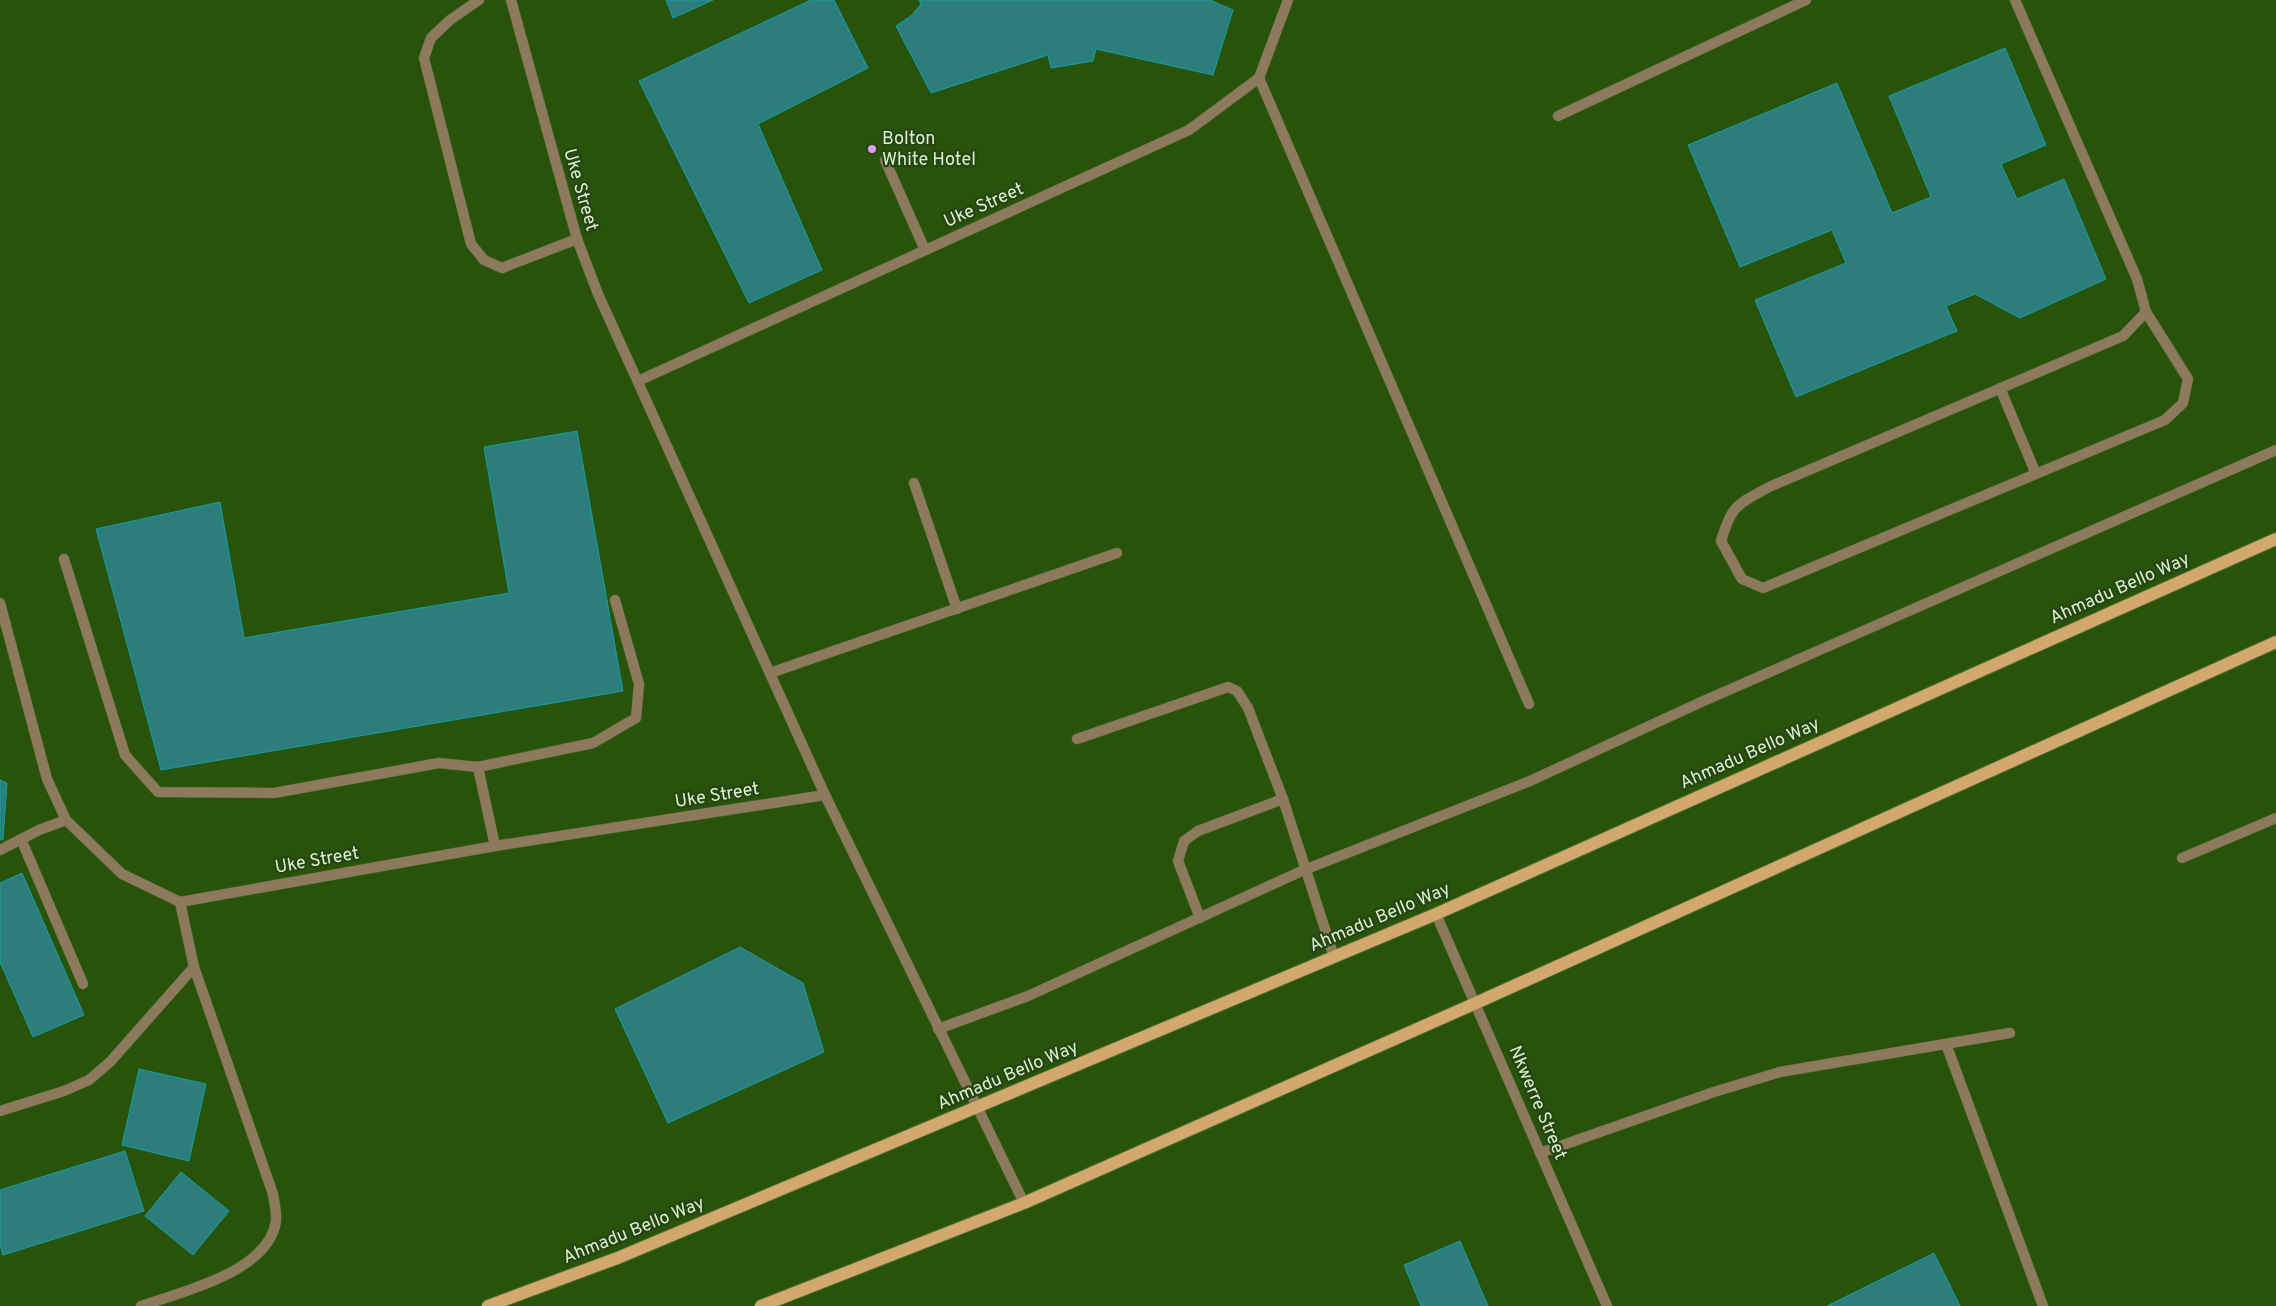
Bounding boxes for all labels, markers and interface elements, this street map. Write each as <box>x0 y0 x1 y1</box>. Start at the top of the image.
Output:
place label: Bolton White Hotel <box>882 128 976 172</box>
marker: Bolton White Hotel <box>866 143 878 155</box>
street label: Uke Street <box>557 146 603 234</box>
street label: Uke Street <box>941 178 1027 234</box>
street label: Ahmadu Bello Way <box>2046 548 2194 630</box>
street label: Ahmadu Bello Way <box>1676 713 1824 795</box>
street label: Uke Street <box>673 778 761 814</box>
street label: Uke Street <box>273 842 361 880</box>
street label: Ahmadu Bello Way <box>1306 878 1454 958</box>
street label: Ahmadu Bello Way <box>934 1036 1082 1116</box>
street label: Nkwerre Street <box>1503 1043 1571 1163</box>
street label: Ahmadu Bello Way <box>560 1192 708 1270</box>

